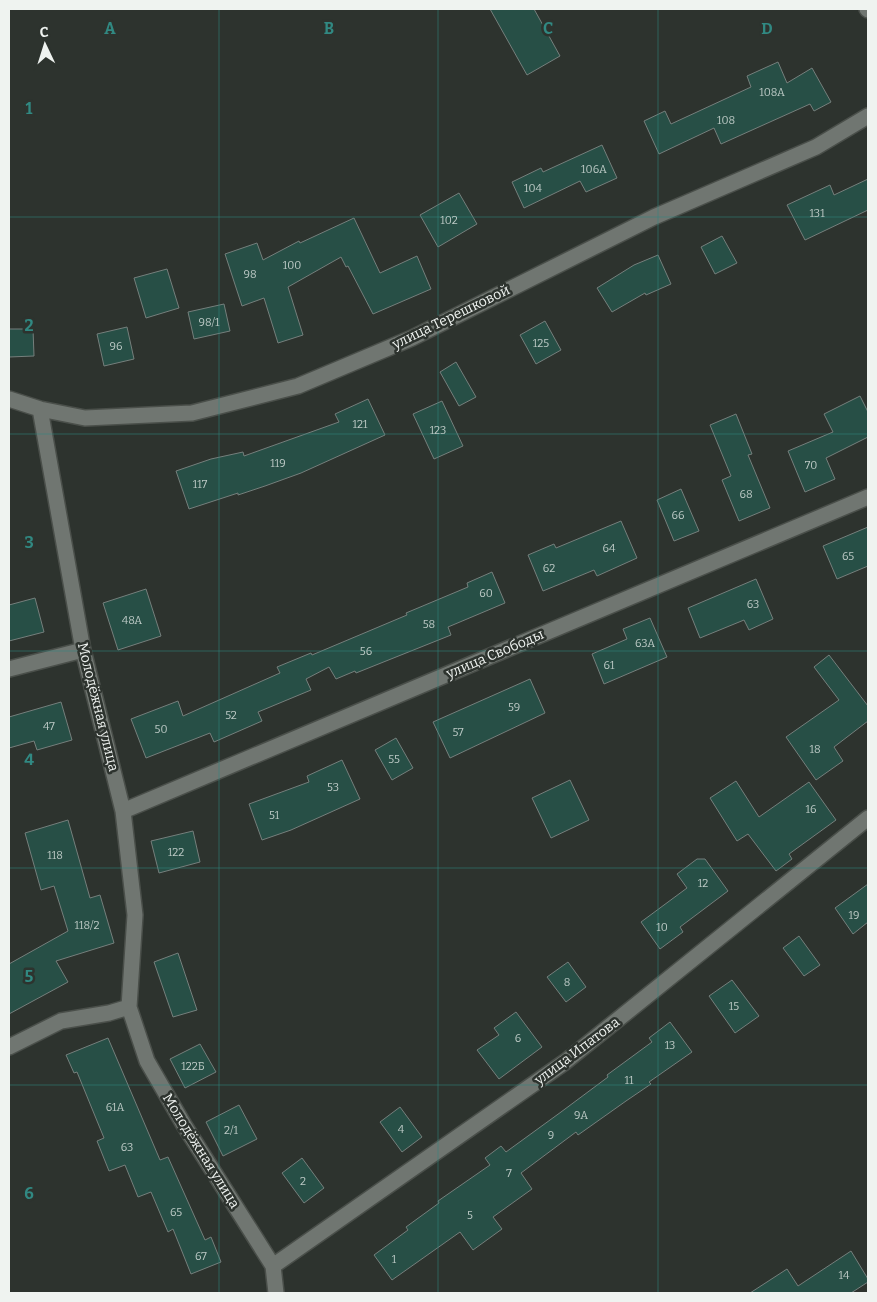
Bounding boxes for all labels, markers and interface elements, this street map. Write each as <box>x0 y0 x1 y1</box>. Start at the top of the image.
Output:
text: A <box>104 19 116 38</box>
text: B <box>324 19 334 38</box>
text: C <box>543 19 553 38</box>
text: D <box>761 19 773 38</box>
north arrow <box>20 20 70 70</box>
text: С <box>39 24 49 41</box>
house number: 108А <box>759 86 785 99</box>
text: 1 <box>26 99 33 118</box>
house number: 108 <box>717 114 735 127</box>
house number: 106А <box>581 163 607 176</box>
house number: 104 <box>524 182 543 195</box>
house number: 131 <box>809 207 825 220</box>
house number: 102 <box>440 214 458 227</box>
house number: 100 <box>283 259 301 272</box>
house number: 98 <box>243 268 257 281</box>
street label: улица Терешковой <box>389 281 513 353</box>
text: 2 <box>24 316 34 335</box>
house number: 98/1 <box>199 316 220 329</box>
house number: 125 <box>533 337 549 350</box>
house number: 96 <box>110 340 122 353</box>
house number: 121 <box>353 418 368 431</box>
house number: 123 <box>430 424 446 437</box>
house number: 119 <box>270 457 286 470</box>
house number: 70 <box>805 459 817 472</box>
house number: 117 <box>193 478 208 491</box>
house number: 68 <box>739 488 753 501</box>
house number: 66 <box>672 509 684 522</box>
text: 3 <box>24 533 34 552</box>
house number: 64 <box>603 542 616 555</box>
house number: 65 <box>842 550 854 563</box>
house number: 62 <box>543 562 555 575</box>
house number: 60 <box>479 587 493 600</box>
house number: 63 <box>747 598 759 611</box>
house number: 48А <box>122 614 142 627</box>
house number: 58 <box>423 618 435 631</box>
street label: улица Свободы <box>443 626 546 683</box>
house number: 63А <box>635 637 655 650</box>
street label: Молодёжная улица <box>74 641 122 773</box>
house number: 56 <box>360 645 372 658</box>
house number: 61 <box>604 659 615 672</box>
house number: 59 <box>508 701 520 714</box>
house number: 52 <box>225 709 237 722</box>
house number: 47 <box>43 720 55 733</box>
house number: 50 <box>155 723 167 736</box>
house number: 57 <box>452 726 464 739</box>
house number: 18 <box>809 743 821 756</box>
text: 4 <box>24 750 34 769</box>
house number: 55 <box>388 753 400 766</box>
house number: 53 <box>327 781 339 794</box>
house number: 16 <box>806 803 816 816</box>
house number: 51 <box>269 809 280 822</box>
house number: 122 <box>168 846 184 859</box>
house number: 118 <box>47 849 63 862</box>
house number: 12 <box>698 877 708 890</box>
house number: 19 <box>849 909 859 922</box>
house number: 118/2 <box>75 919 100 932</box>
house number: 10 <box>656 921 668 934</box>
text: 5 <box>25 967 34 986</box>
house number: 8 <box>564 976 570 989</box>
house number: 15 <box>729 1000 739 1013</box>
street label: улица Ипатова <box>530 1013 623 1089</box>
house number: 6 <box>515 1032 521 1045</box>
house number: 13 <box>665 1039 675 1052</box>
house number: 122Б <box>181 1060 205 1073</box>
house number: 11 <box>625 1074 634 1087</box>
street label: Молодёжная улица <box>159 1090 243 1212</box>
house number: 61А <box>106 1101 124 1114</box>
house number: 9А <box>574 1109 588 1122</box>
house number: 4 <box>398 1123 405 1136</box>
house number: 2/1 <box>224 1124 238 1137</box>
house number: 9 <box>548 1129 554 1142</box>
house number: 63 <box>121 1141 133 1154</box>
house number: 7 <box>506 1167 512 1180</box>
house number: 2 <box>300 1175 306 1188</box>
text: 6 <box>24 1184 34 1203</box>
house number: 65 <box>170 1206 182 1219</box>
house number: 5 <box>467 1209 473 1222</box>
house number: 67 <box>195 1250 207 1263</box>
house number: 1 <box>392 1253 397 1266</box>
house number: 14 <box>839 1269 850 1282</box>

